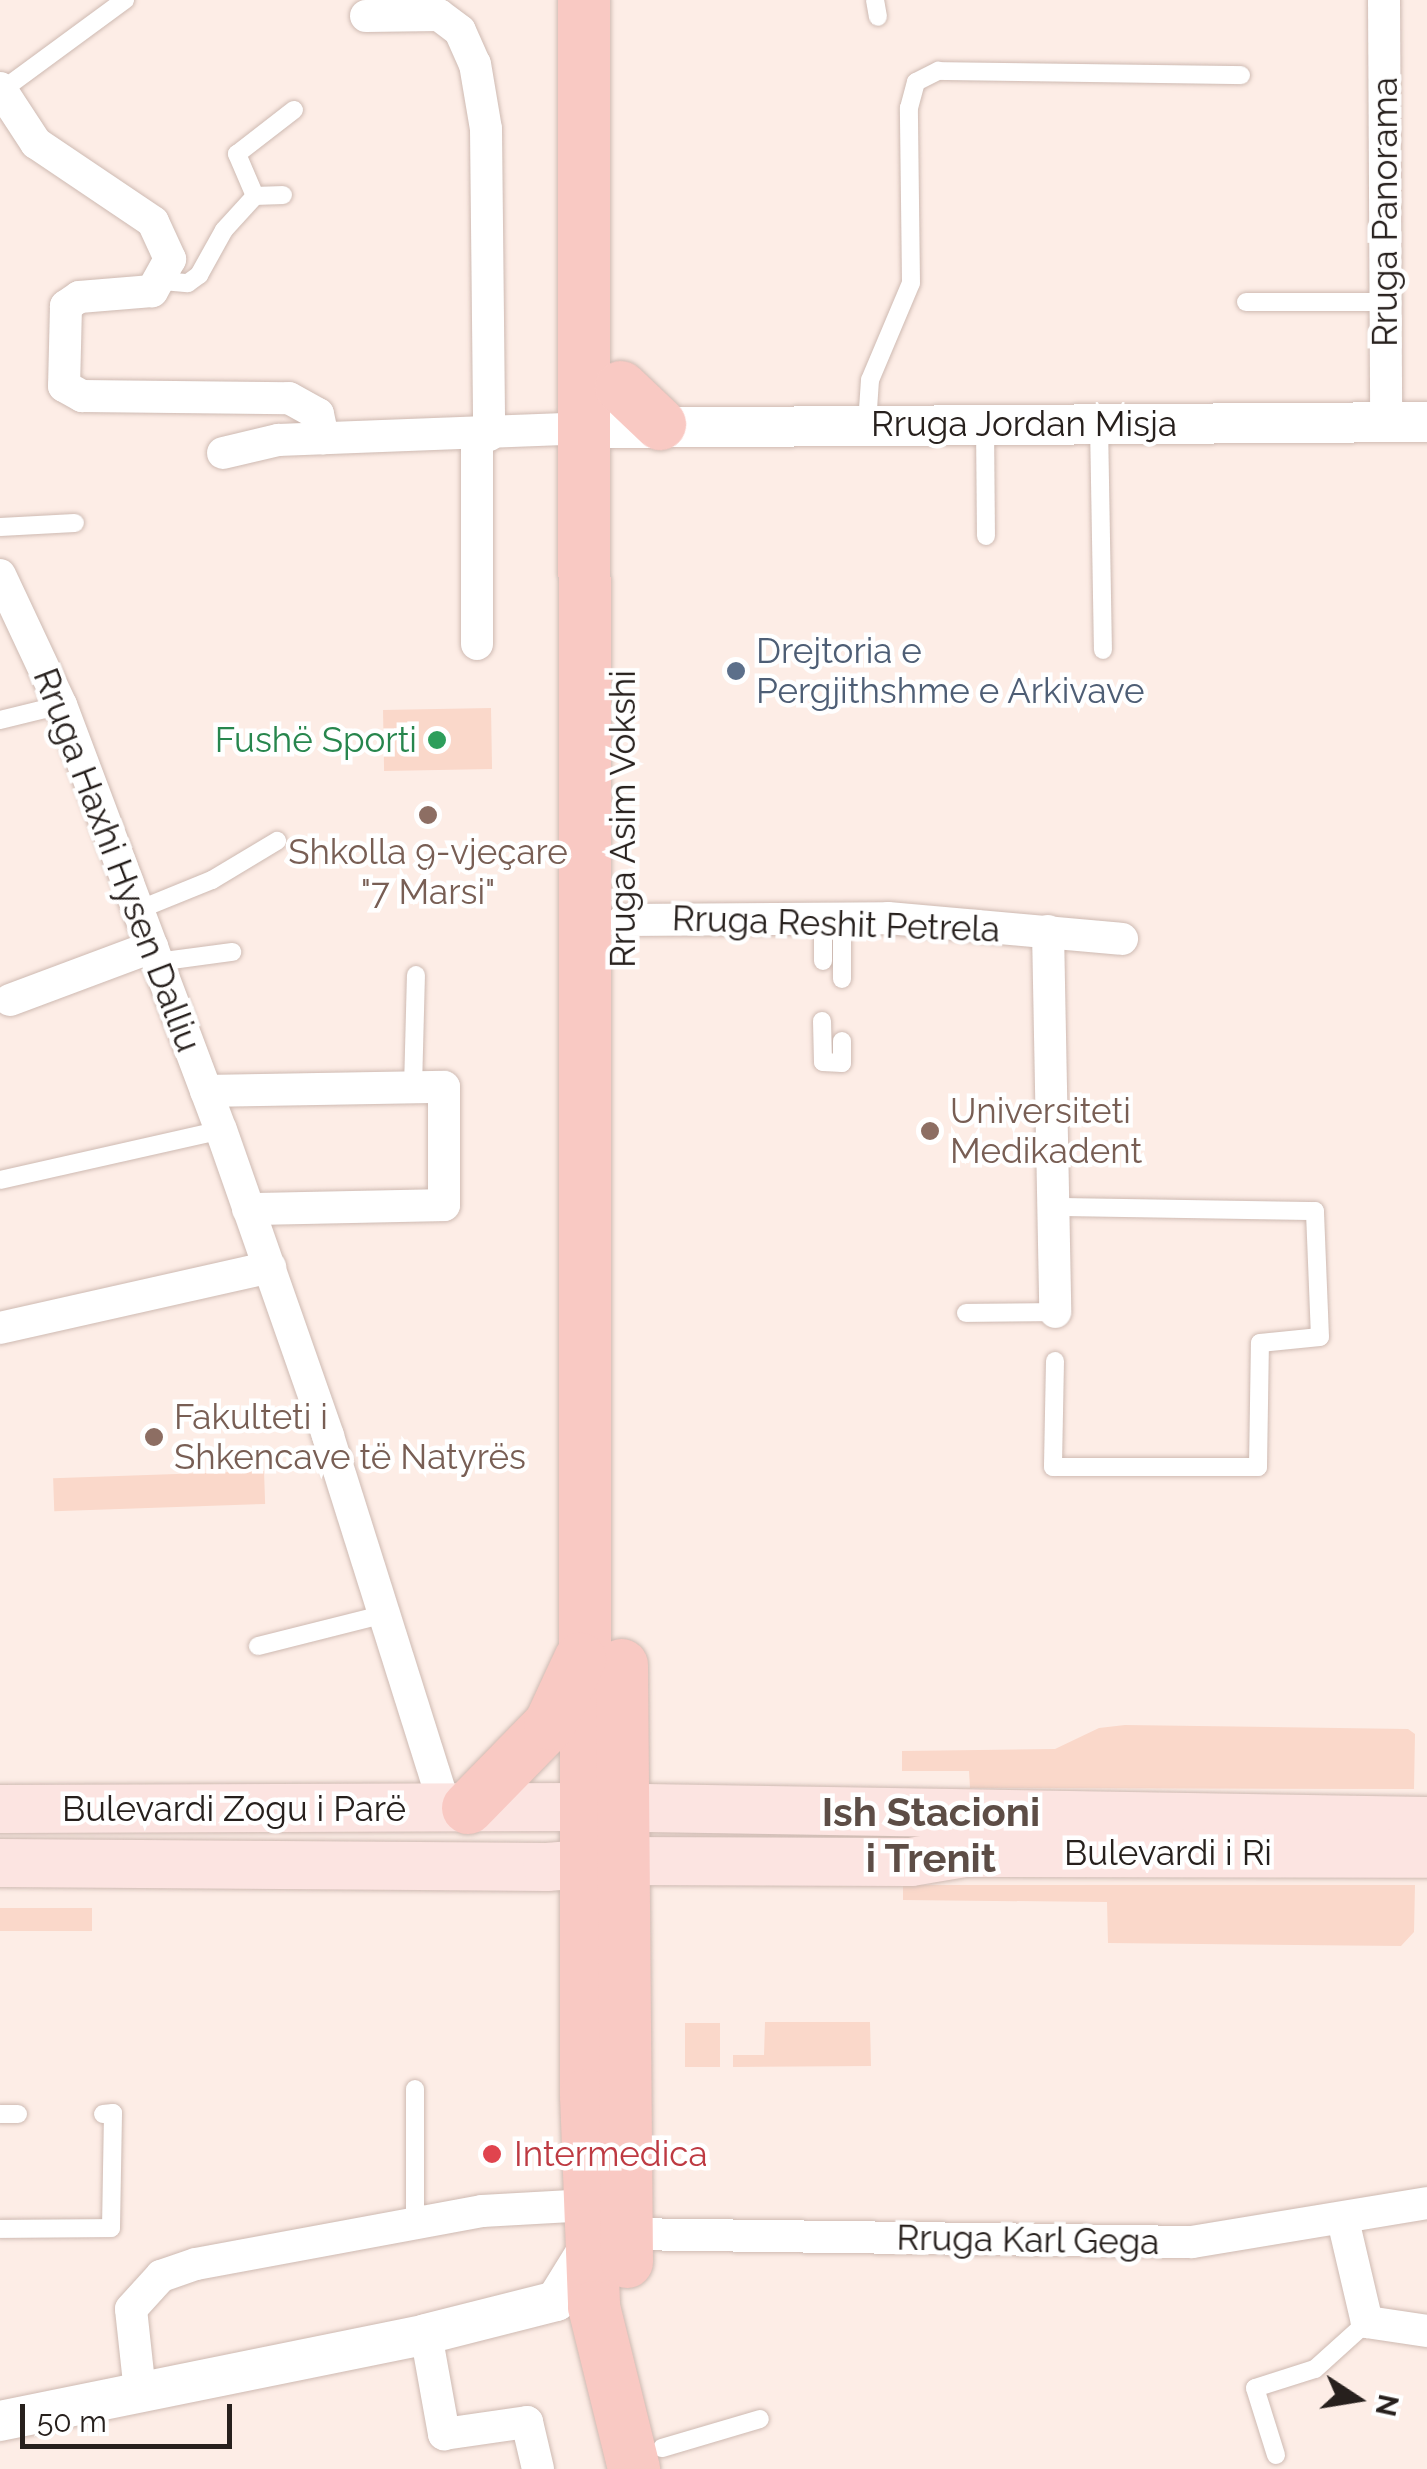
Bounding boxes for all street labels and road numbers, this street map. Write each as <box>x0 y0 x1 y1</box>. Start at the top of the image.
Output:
street label: Rruga Panorama <box>1364 77 1406 347</box>
street label: Rruga Jordan Misja <box>871 403 1177 445</box>
street label: Rruga Haxhi Hysen Dalliu <box>24 662 210 1058</box>
street label: Rruga Asim Vokshi <box>602 669 644 969</box>
street label: Rruga Reshit Petrela <box>671 897 1001 951</box>
street label: Bulevardi Zogu i Parë <box>62 1788 406 1830</box>
street label: Bulevardi i Ri <box>1064 1832 1272 1874</box>
street label: Rruga Karl Gega <box>896 2217 1160 2263</box>

